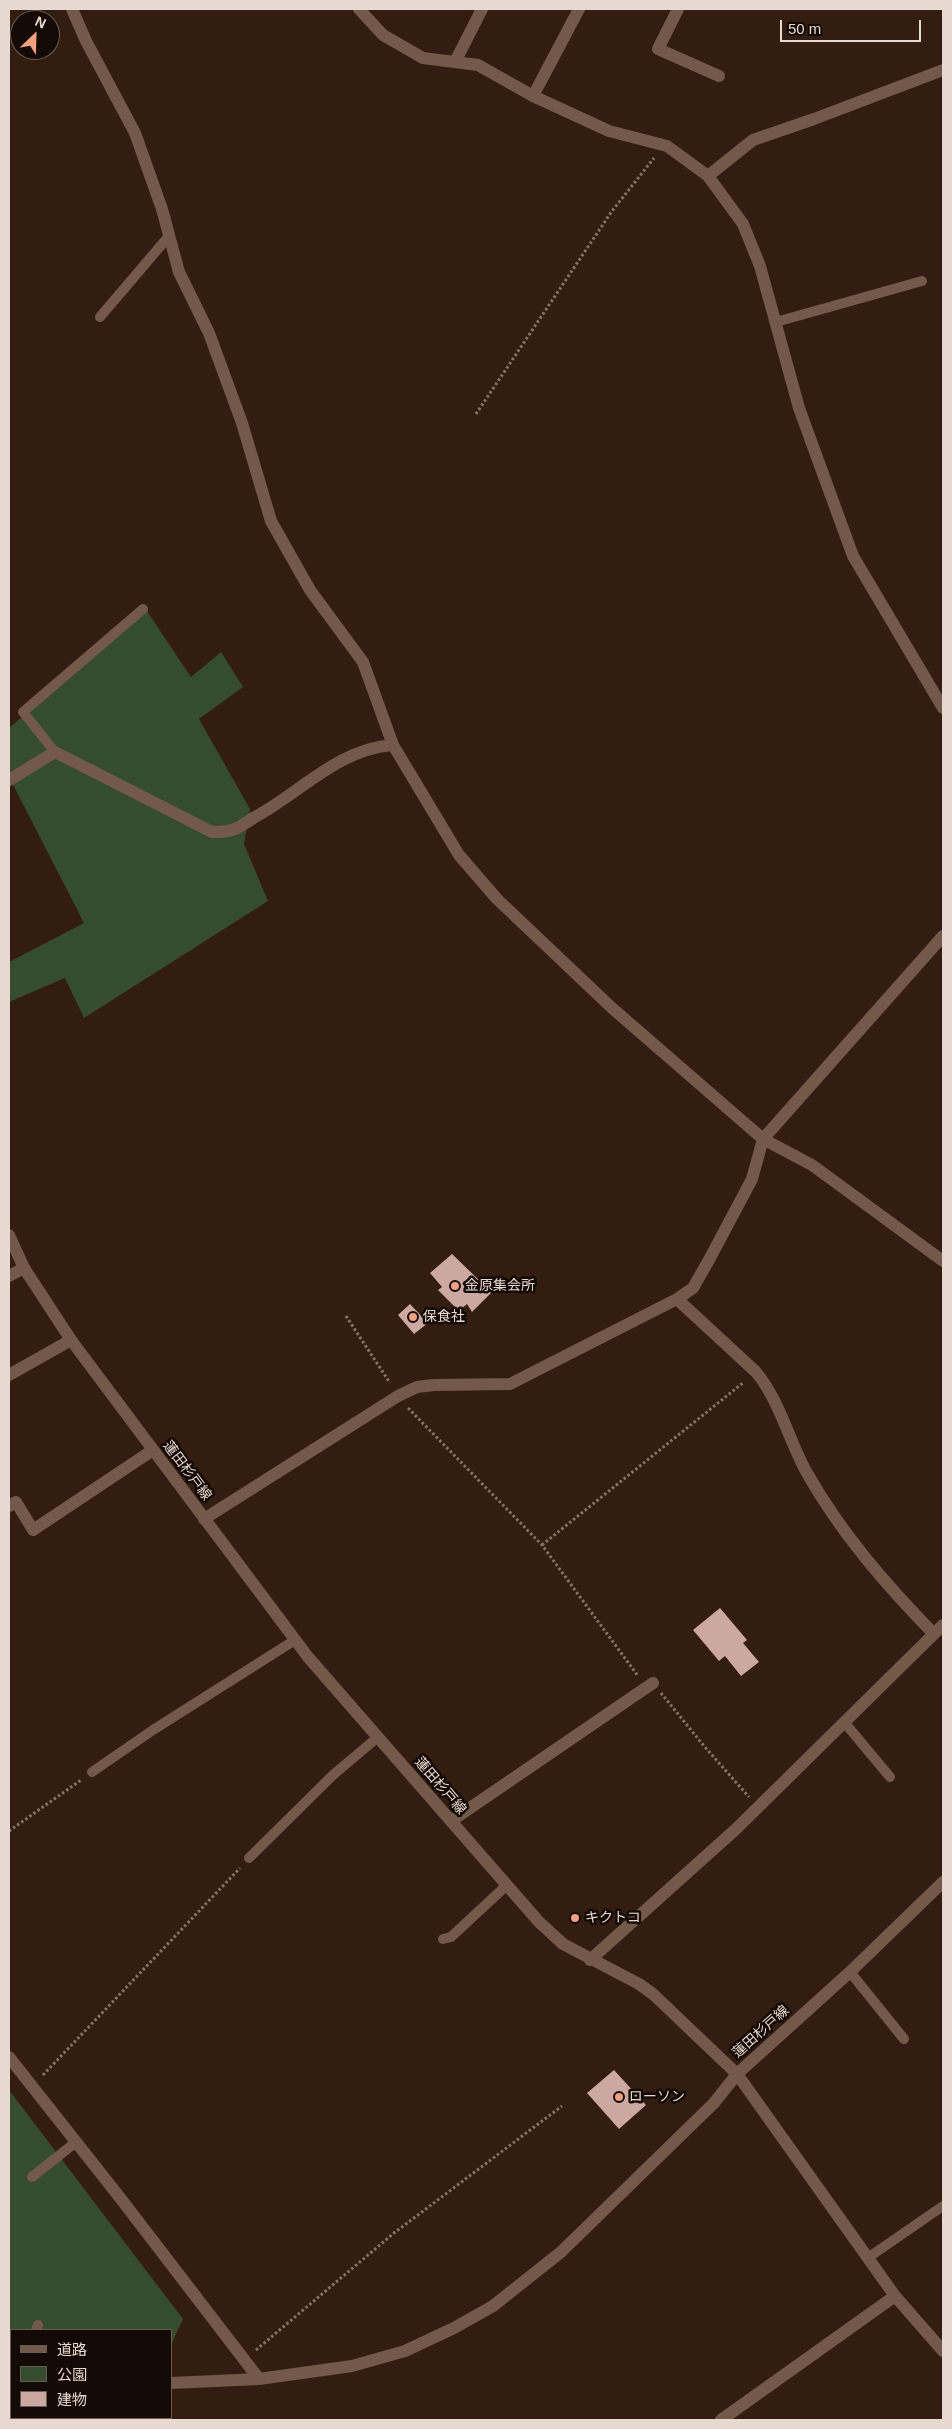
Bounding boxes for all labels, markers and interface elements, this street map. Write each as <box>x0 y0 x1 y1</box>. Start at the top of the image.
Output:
north arrow <box>10 10 60 60</box>
scale bar <box>782 10 923 42</box>
text: N <box>33 13 49 32</box>
text: 50 m <box>788 20 821 37</box>
place label: 金原集会所 <box>465 1278 535 1294</box>
marker: 金原集会所 <box>449 1280 461 1292</box>
place label: 保食社 <box>423 1309 465 1325</box>
marker: 保食社 <box>407 1311 419 1323</box>
street label: 蓮田杉戸線 <box>159 1438 215 1504</box>
street label: 蓮田杉戸線 <box>411 1754 469 1818</box>
place label: キクトコ <box>585 1910 641 1926</box>
marker: キクトコ <box>569 1912 581 1924</box>
street label: 蓮田杉戸線 <box>729 2002 793 2062</box>
place label: ローソン <box>629 2089 685 2105</box>
marker: ローソン <box>613 2091 625 2103</box>
legend <box>10 2329 172 2419</box>
text: 道路 <box>57 2341 87 2358</box>
text: 公園 <box>57 2366 87 2383</box>
text: 建物 <box>57 2391 87 2408</box>

